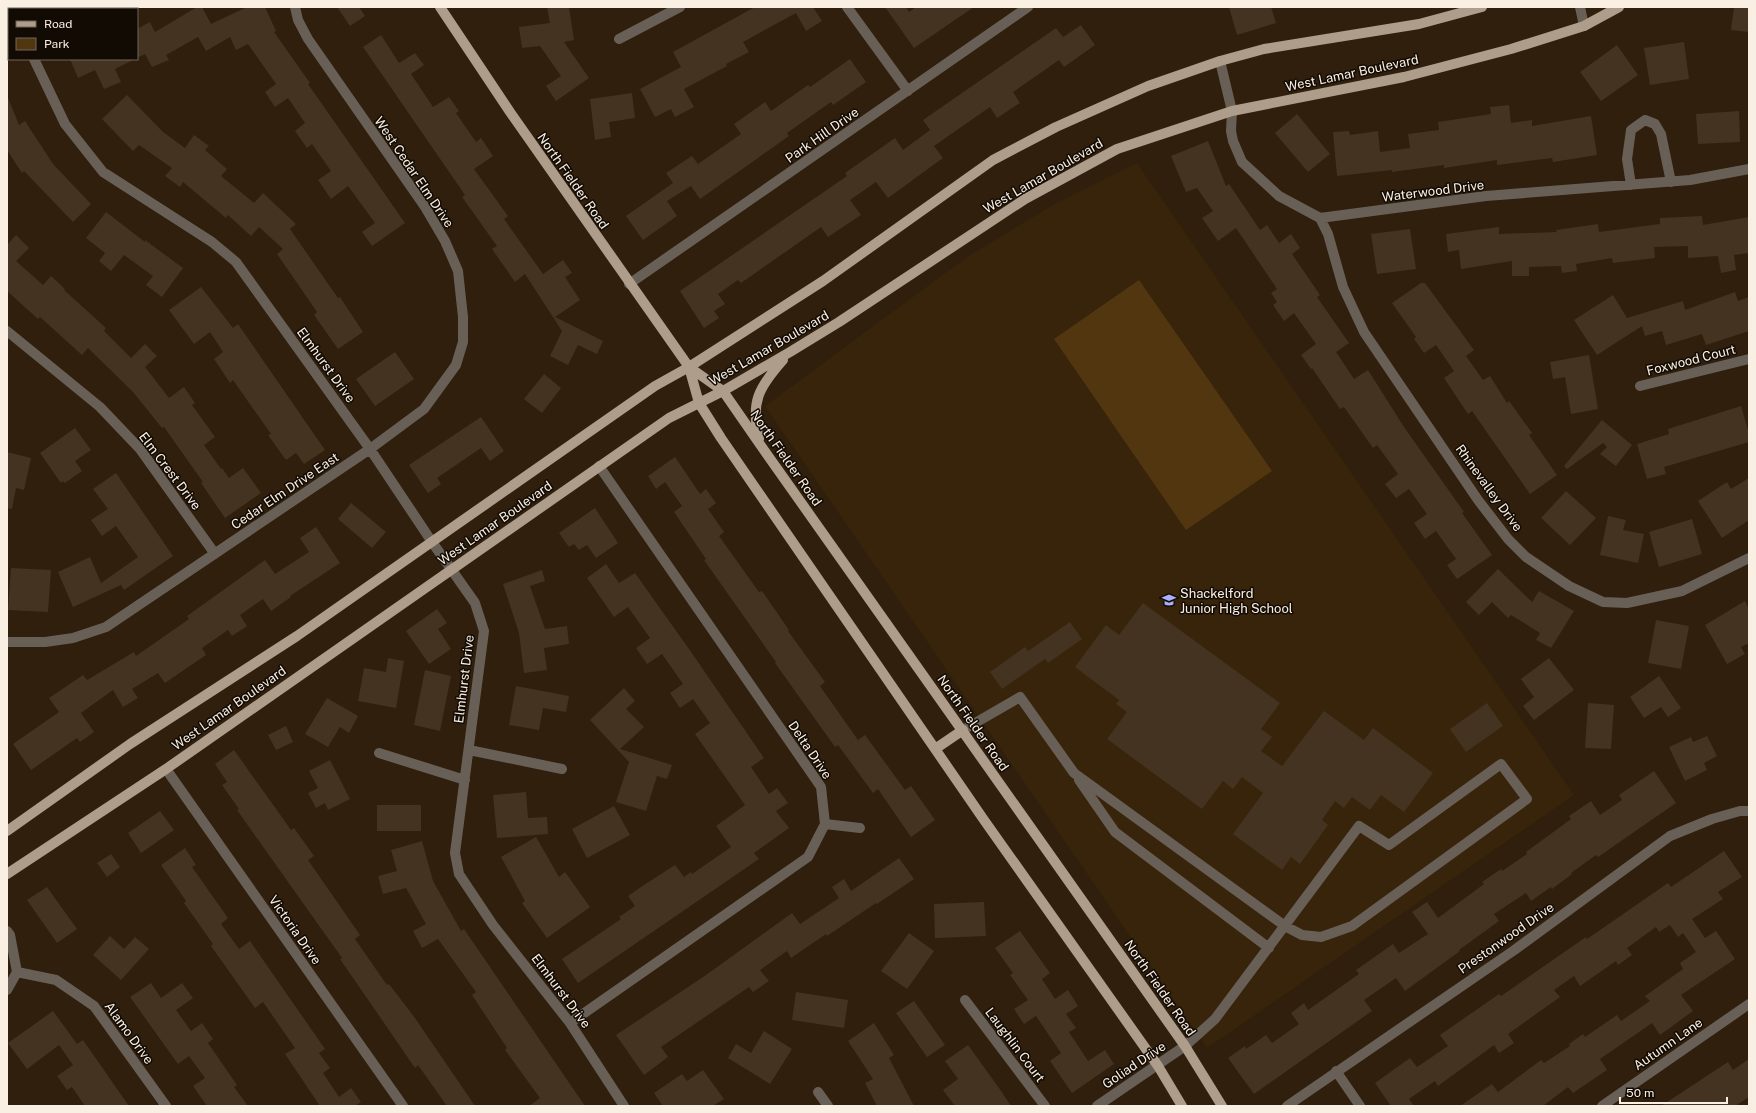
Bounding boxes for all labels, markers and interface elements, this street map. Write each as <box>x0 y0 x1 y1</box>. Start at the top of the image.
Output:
legend <box>8 8 138 60</box>
text: Road <box>44 17 72 31</box>
text: Park <box>44 37 70 51</box>
street label: West Lamar Boulevard <box>1284 52 1420 94</box>
street label: Park Hill Drive <box>782 104 862 166</box>
street label: West Cedar Elm Drive <box>371 114 457 230</box>
street label: North Fielder Road <box>534 130 612 232</box>
street label: West Lamar Boulevard <box>980 136 1106 216</box>
street label: Waterwood Drive <box>1381 177 1485 205</box>
street label: West Lamar Boulevard <box>706 308 832 388</box>
street label: Elmhurst Drive <box>294 325 358 405</box>
street label: Foxwood Court <box>1645 342 1737 378</box>
street label: North Fielder Road <box>747 407 825 509</box>
street label: Elm Crest Drive <box>136 429 204 513</box>
street label: Rhinevalley Drive <box>1452 442 1526 534</box>
street label: Cedar Elm Drive East <box>228 449 342 533</box>
street label: West Lamar Boulevard <box>435 478 555 568</box>
place label: Shackelford Junior High School <box>1180 586 1293 616</box>
school or university icon: Shackelford Junior High School <box>1161 592 1177 608</box>
street label: Elmhurst Drive <box>451 634 477 724</box>
street label: West Lamar Boulevard <box>169 663 289 753</box>
street label: North Fielder Road <box>934 672 1012 774</box>
street label: Delta Drive <box>785 718 835 782</box>
street label: Victoria Drive <box>266 893 324 967</box>
street label: Prestonwood Drive <box>1455 899 1557 977</box>
street label: North Fielder Road <box>1121 937 1199 1039</box>
street label: Elmhurst Drive <box>528 951 594 1031</box>
street label: Alamo Drive <box>101 999 157 1067</box>
street label: Laughlin Court <box>982 1005 1048 1085</box>
street label: Autumn Lane <box>1631 1015 1705 1073</box>
street label: Goliad Drive <box>1099 1038 1169 1092</box>
scale bar <box>1620 1079 1727 1105</box>
text: 50 m <box>1626 1086 1654 1100</box>

